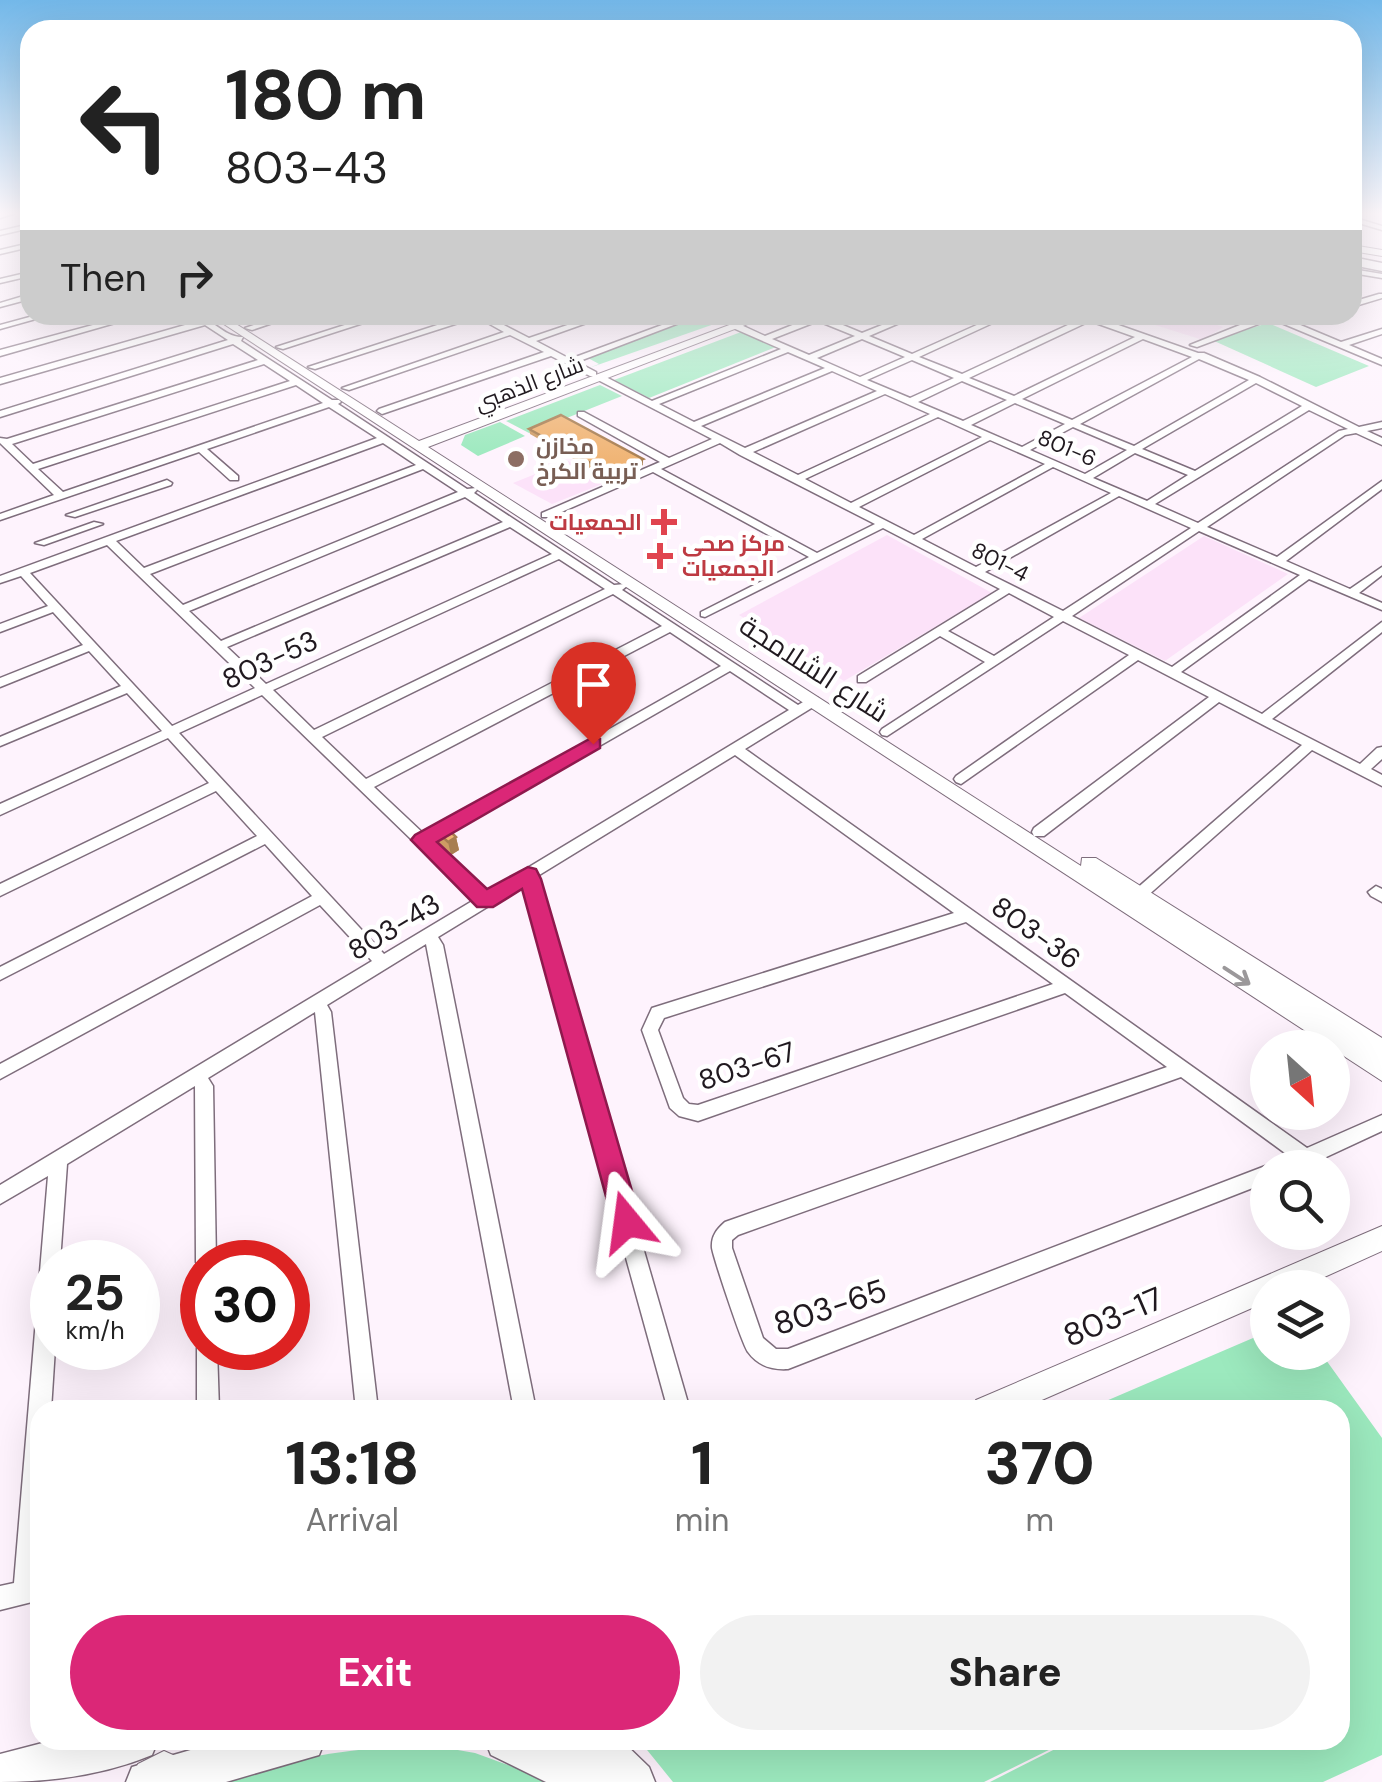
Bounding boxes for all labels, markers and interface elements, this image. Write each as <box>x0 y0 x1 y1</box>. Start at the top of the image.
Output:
text: 180 m <box>225 50 426 141</box>
icon: left <box>60 60 190 190</box>
text: 803-43 <box>225 138 388 197</box>
icon: right <box>167 250 222 305</box>
text: Then <box>60 253 147 303</box>
street label: شارع الذهبي <box>471 350 588 420</box>
street label: 801-6 <box>1033 423 1101 473</box>
place label: مخازن تربية الكرخ <box>536 432 638 486</box>
marker: مخازن تربية الكرخ <box>505 448 527 470</box>
place label: الجمعيات <box>549 508 642 537</box>
marker: الجمعيات <box>651 509 677 535</box>
place label: مركز صحي الجمعيات <box>682 529 785 583</box>
street label: 801-4 <box>966 535 1034 589</box>
marker: مركز صحي الجمعيات <box>647 543 673 569</box>
street label: شارع الشلامجة <box>732 607 896 731</box>
street label: 803-53 <box>216 622 324 698</box>
pin <box>551 642 636 745</box>
icon: arrive <box>566 657 621 712</box>
street label: 803-43 <box>341 885 447 969</box>
street label: 803-36 <box>984 888 1088 978</box>
one-way arrow <box>1223 965 1251 986</box>
north arrow <box>1250 1030 1350 1130</box>
map controls <box>1250 1030 1350 1370</box>
street label: 803-67 <box>694 1033 800 1099</box>
button: search <box>1250 1150 1350 1250</box>
position arrow <box>575 1170 679 1274</box>
speed limit sign: 30 <box>180 1240 310 1370</box>
text: 25 <box>65 1260 125 1326</box>
street label: 803-65 <box>768 1269 892 1345</box>
button: layers <box>1250 1270 1350 1370</box>
street label: 803-17 <box>1057 1277 1169 1357</box>
text: km/h <box>65 1314 125 1347</box>
text: 13:18 <box>285 1424 419 1503</box>
text: 1 <box>691 1424 713 1503</box>
text: 370 <box>985 1424 1095 1503</box>
text: Arrival <box>306 1499 399 1541</box>
text: min <box>675 1499 729 1541</box>
text: m <box>1025 1499 1054 1541</box>
button: Exit <box>70 1615 680 1730</box>
button: Share <box>700 1615 1310 1730</box>

